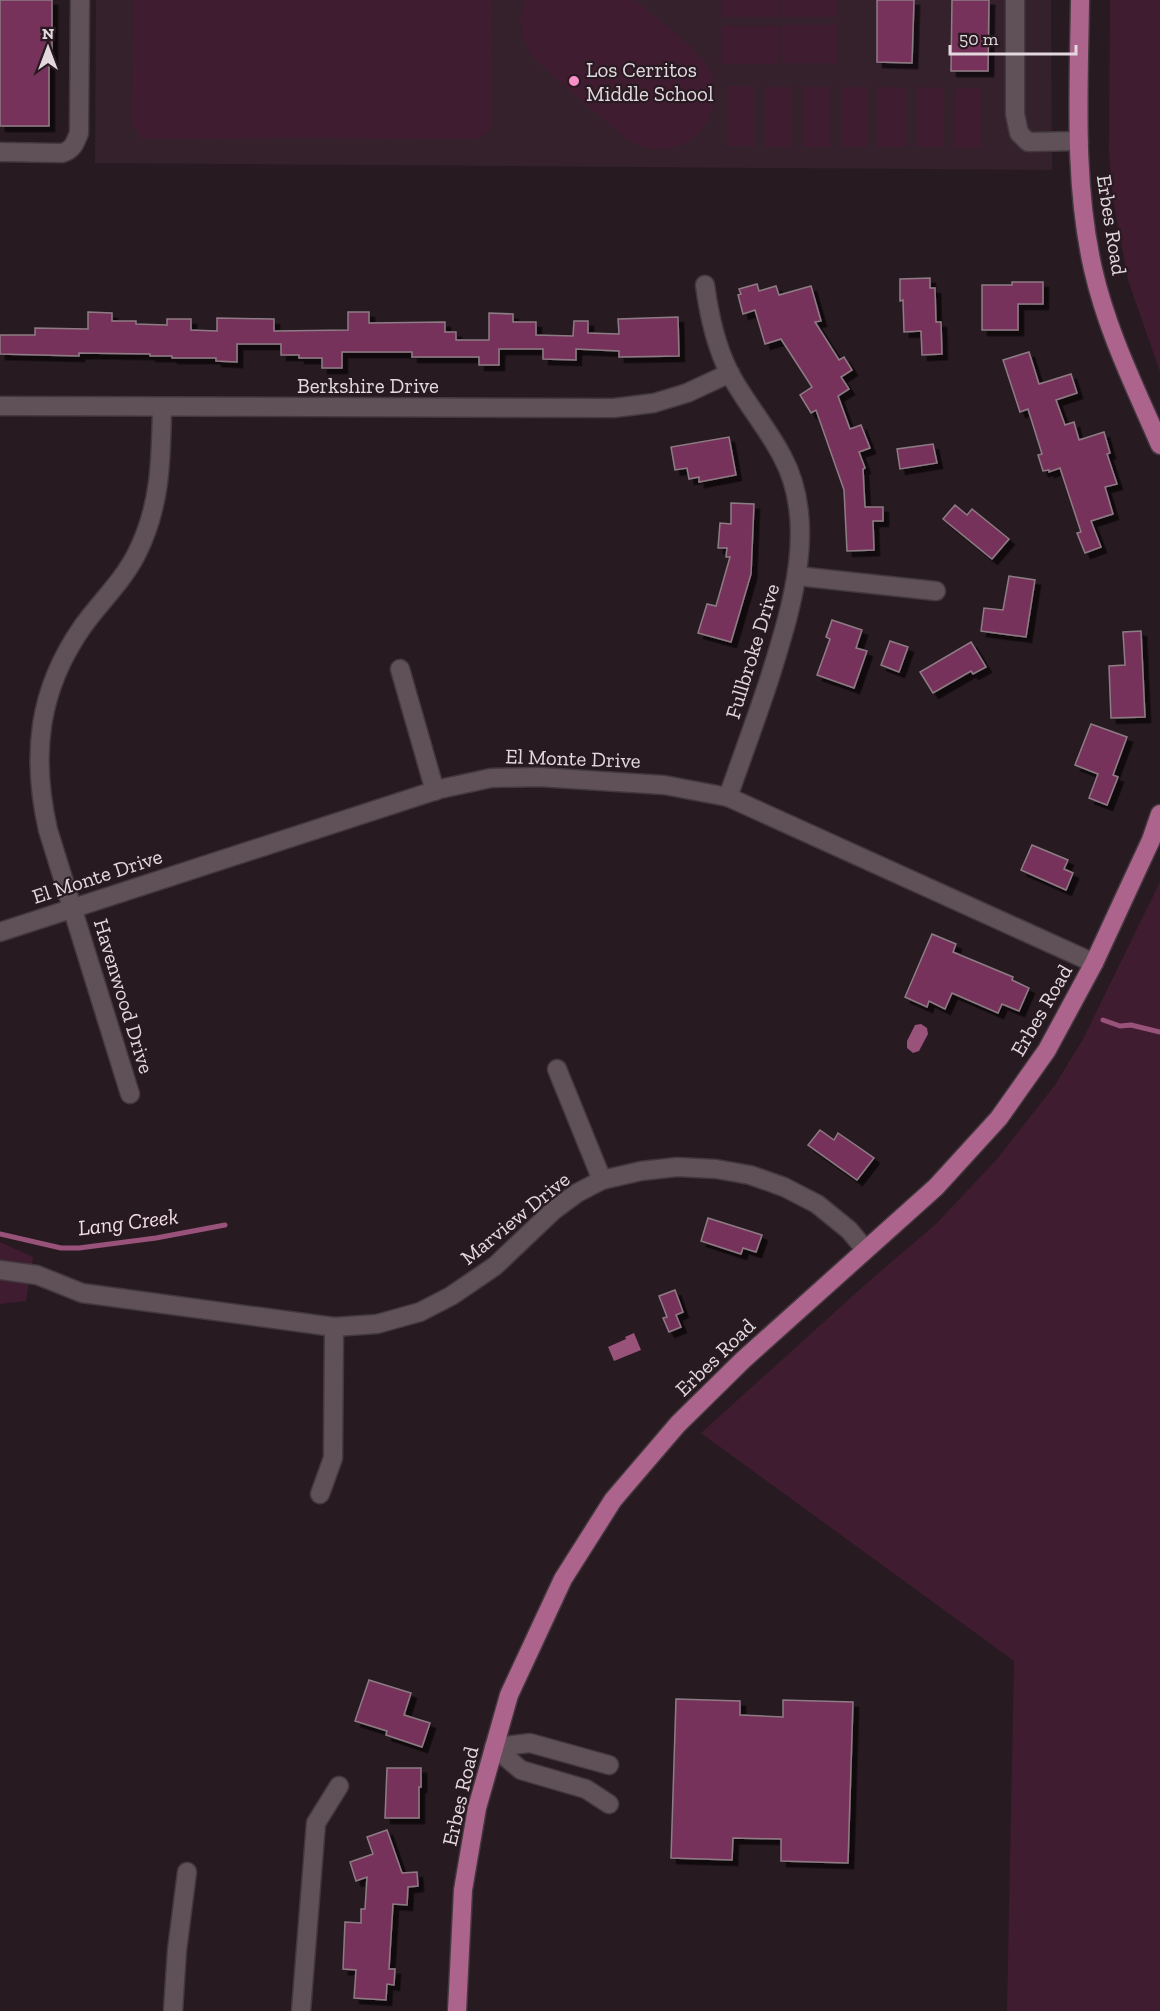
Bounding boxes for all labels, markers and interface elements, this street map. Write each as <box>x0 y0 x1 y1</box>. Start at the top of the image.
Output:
north arrow <box>18 18 78 78</box>
scale bar <box>950 18 1076 56</box>
text: N <box>42 24 54 43</box>
text: 50 m <box>959 28 999 50</box>
place label: Los Cerritos Middle School <box>586 57 714 106</box>
marker: Los Cerritos Middle School <box>567 74 581 88</box>
street label: Erbes Road <box>1092 173 1132 277</box>
street label: Berkshire Drive <box>297 373 439 398</box>
street label: Fullbroke Drive <box>720 580 784 722</box>
street label: El Monte Drive <box>505 743 641 773</box>
street label: El Monte Drive <box>29 843 165 909</box>
street label: Havenwood Drive <box>89 916 159 1076</box>
street label: Erbes Road <box>1005 959 1077 1060</box>
street label: Marview Drive <box>455 1166 575 1270</box>
water label: Lang Creek <box>76 1202 180 1242</box>
street label: Erbes Road <box>670 1312 760 1401</box>
street label: Erbes Road <box>436 1743 484 1848</box>

